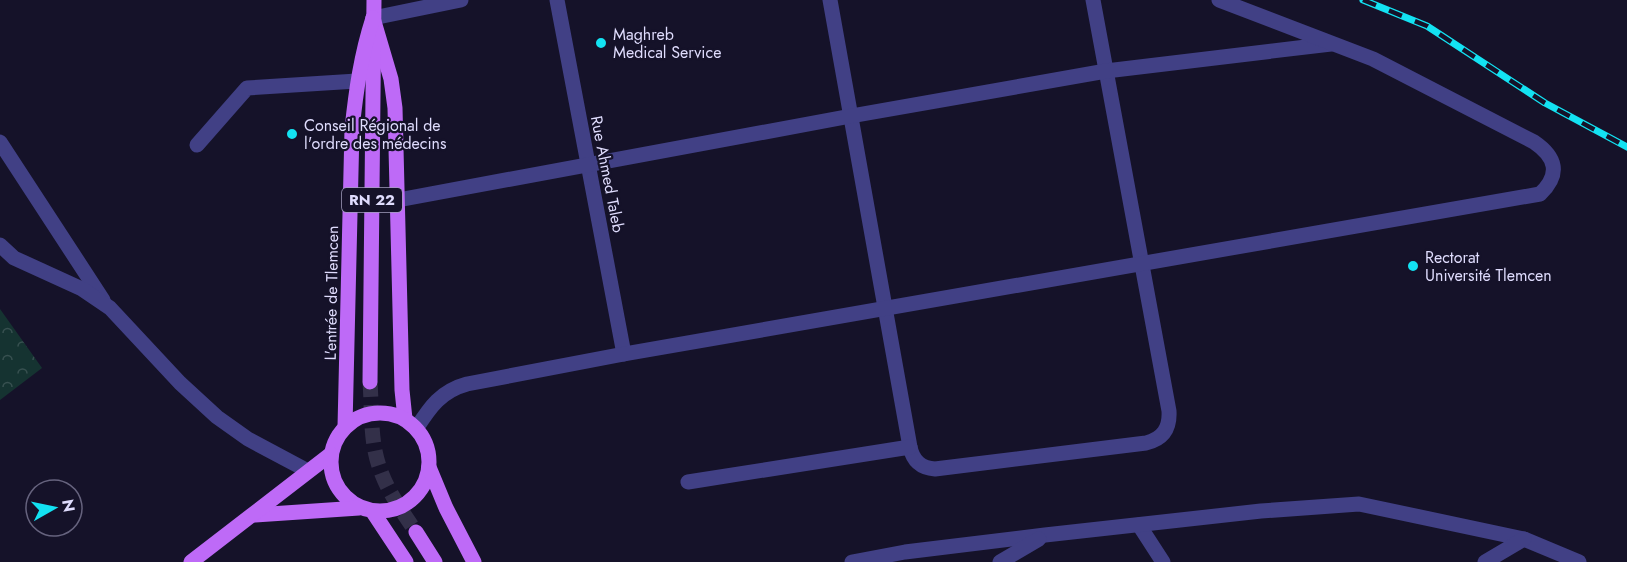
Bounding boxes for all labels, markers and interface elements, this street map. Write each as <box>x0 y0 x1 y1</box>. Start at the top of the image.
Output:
place label: Maghreb Medical Service <box>613 23 721 64</box>
marker: Maghreb Medical Service <box>594 36 608 50</box>
place label: Conseil Régional de l'ordre des médecins <box>304 114 446 155</box>
street label: Rue Ahmed Taleb <box>585 114 630 234</box>
marker: Conseil Régional de l'ordre des médecins <box>285 127 299 141</box>
road number: RN 22 <box>342 188 402 212</box>
street label: L'entrée de Tlemcen <box>319 225 344 361</box>
place label: Rectorat Université Tlemcen <box>1425 246 1552 287</box>
marker: Rectorat Université Tlemcen <box>1406 259 1420 273</box>
north arrow <box>24 478 84 538</box>
text: N <box>56 498 81 514</box>

